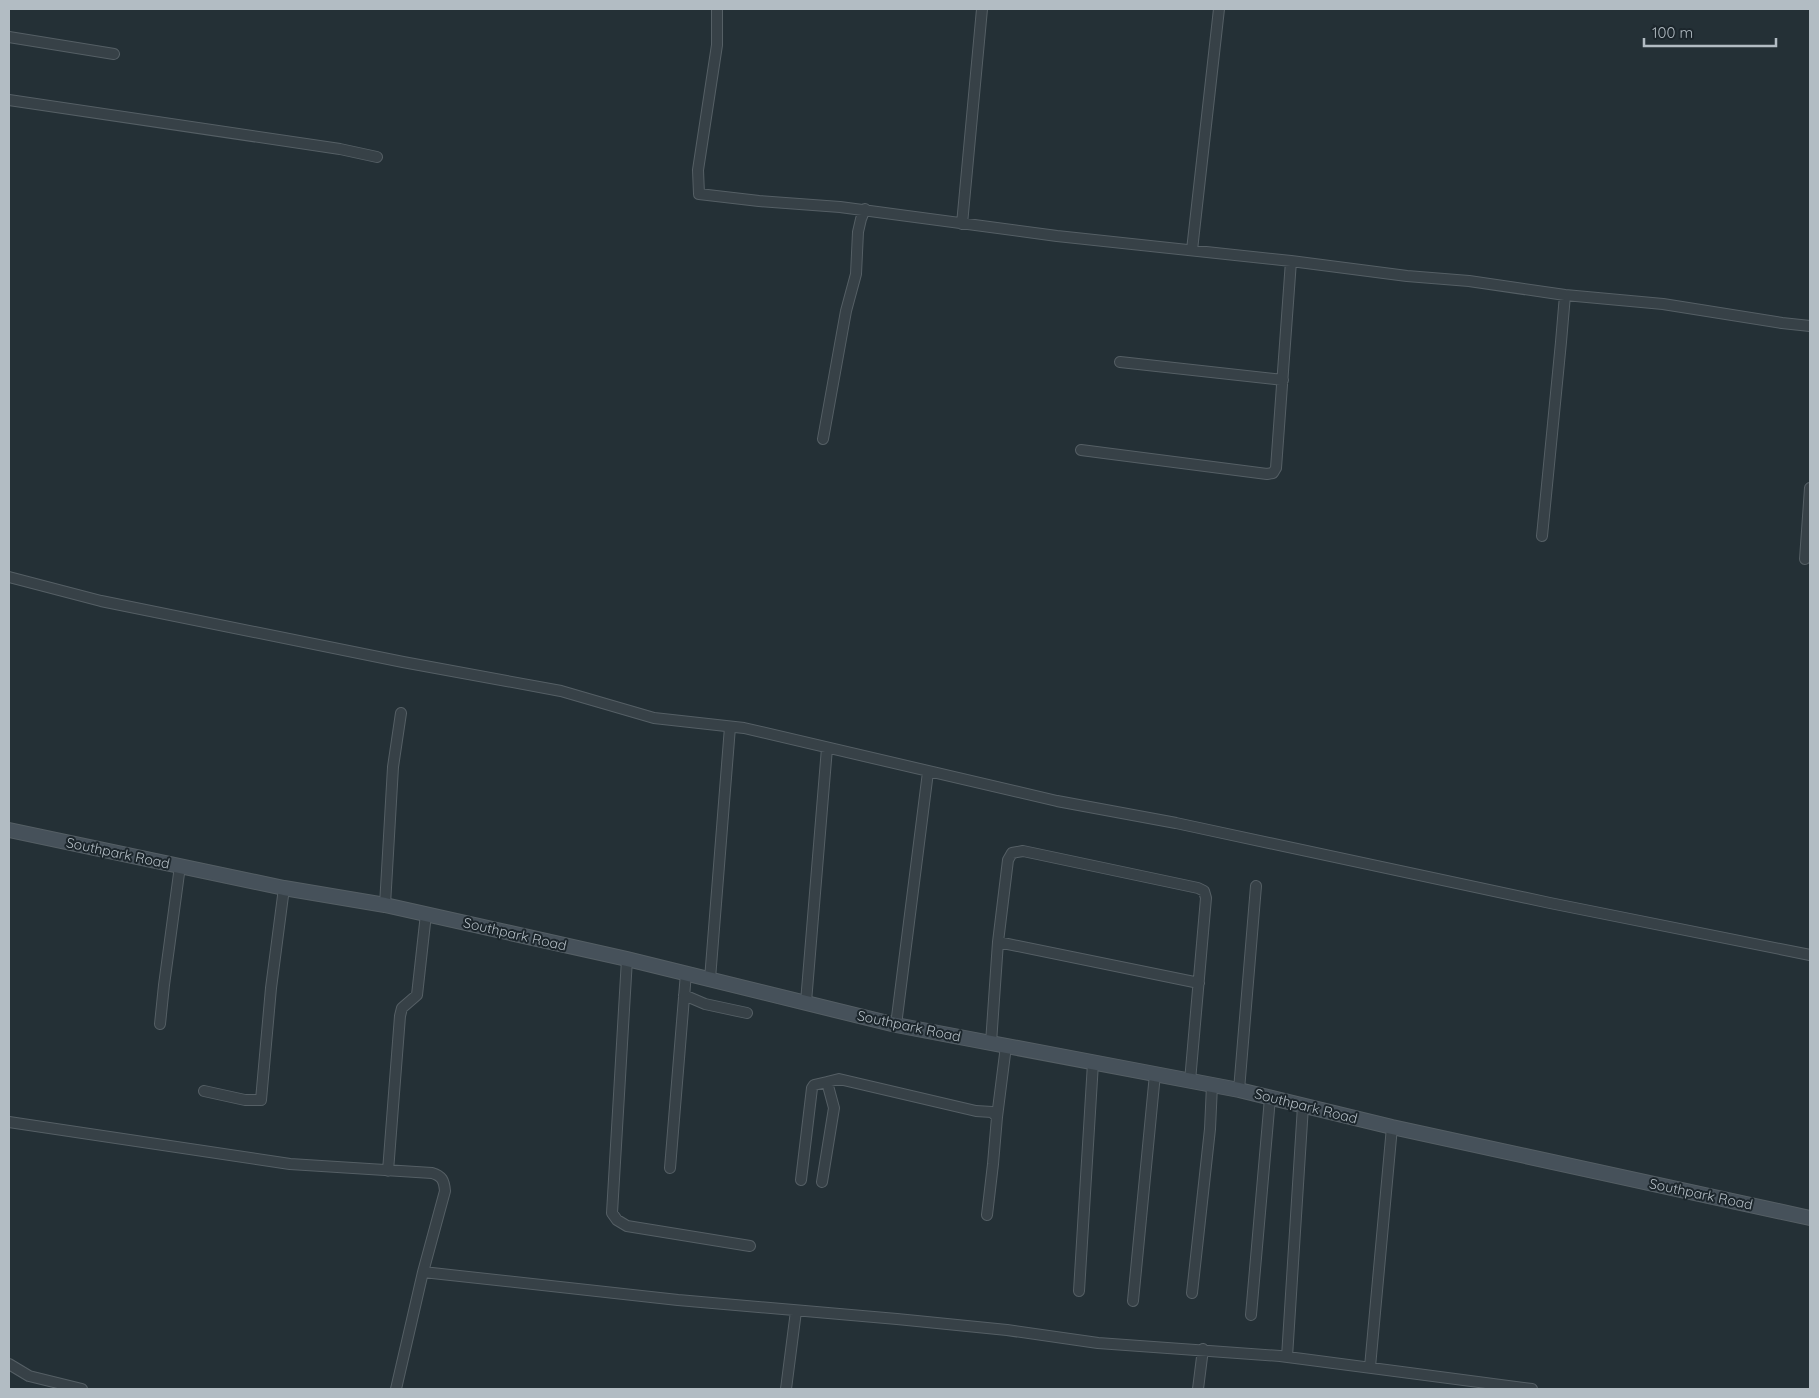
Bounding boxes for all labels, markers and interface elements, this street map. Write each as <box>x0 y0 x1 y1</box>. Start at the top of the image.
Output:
scale bar <box>1644 15 1776 47</box>
text: 100 m <box>1652 23 1693 42</box>
street label: Southpark Road <box>65 833 171 873</box>
street label: Southpark Road <box>462 913 568 955</box>
street label: Southpark Road <box>856 1006 962 1046</box>
street label: Southpark Road <box>1253 1085 1359 1127</box>
street label: Southpark Road <box>1648 1174 1754 1214</box>

